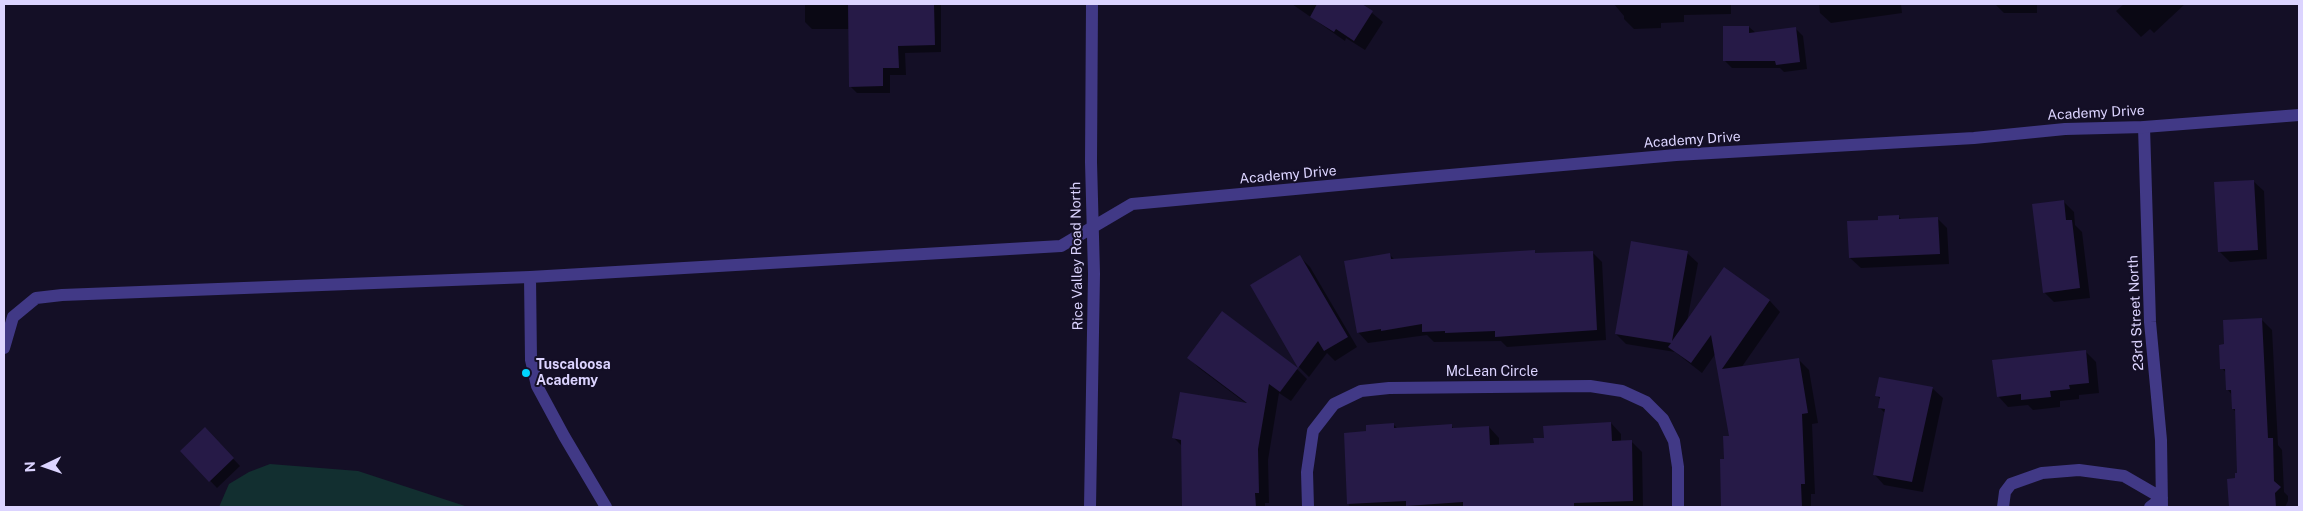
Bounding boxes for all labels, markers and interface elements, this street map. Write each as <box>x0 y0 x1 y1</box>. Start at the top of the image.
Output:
street label: Academy Drive <box>2047 102 2145 124</box>
street label: Academy Drive <box>1643 128 1741 152</box>
street label: Academy Drive <box>1239 162 1337 188</box>
street label: Rice Valley Road North <box>1067 182 1087 330</box>
street label: 23rd Street North <box>2125 255 2147 371</box>
place label: Tuscaloosa Academy <box>536 357 611 390</box>
street label: McLean Circle <box>1446 364 1538 380</box>
marker: Tuscaloosa Academy <box>520 367 532 379</box>
north arrow <box>20 441 70 491</box>
text: N <box>22 461 38 473</box>

